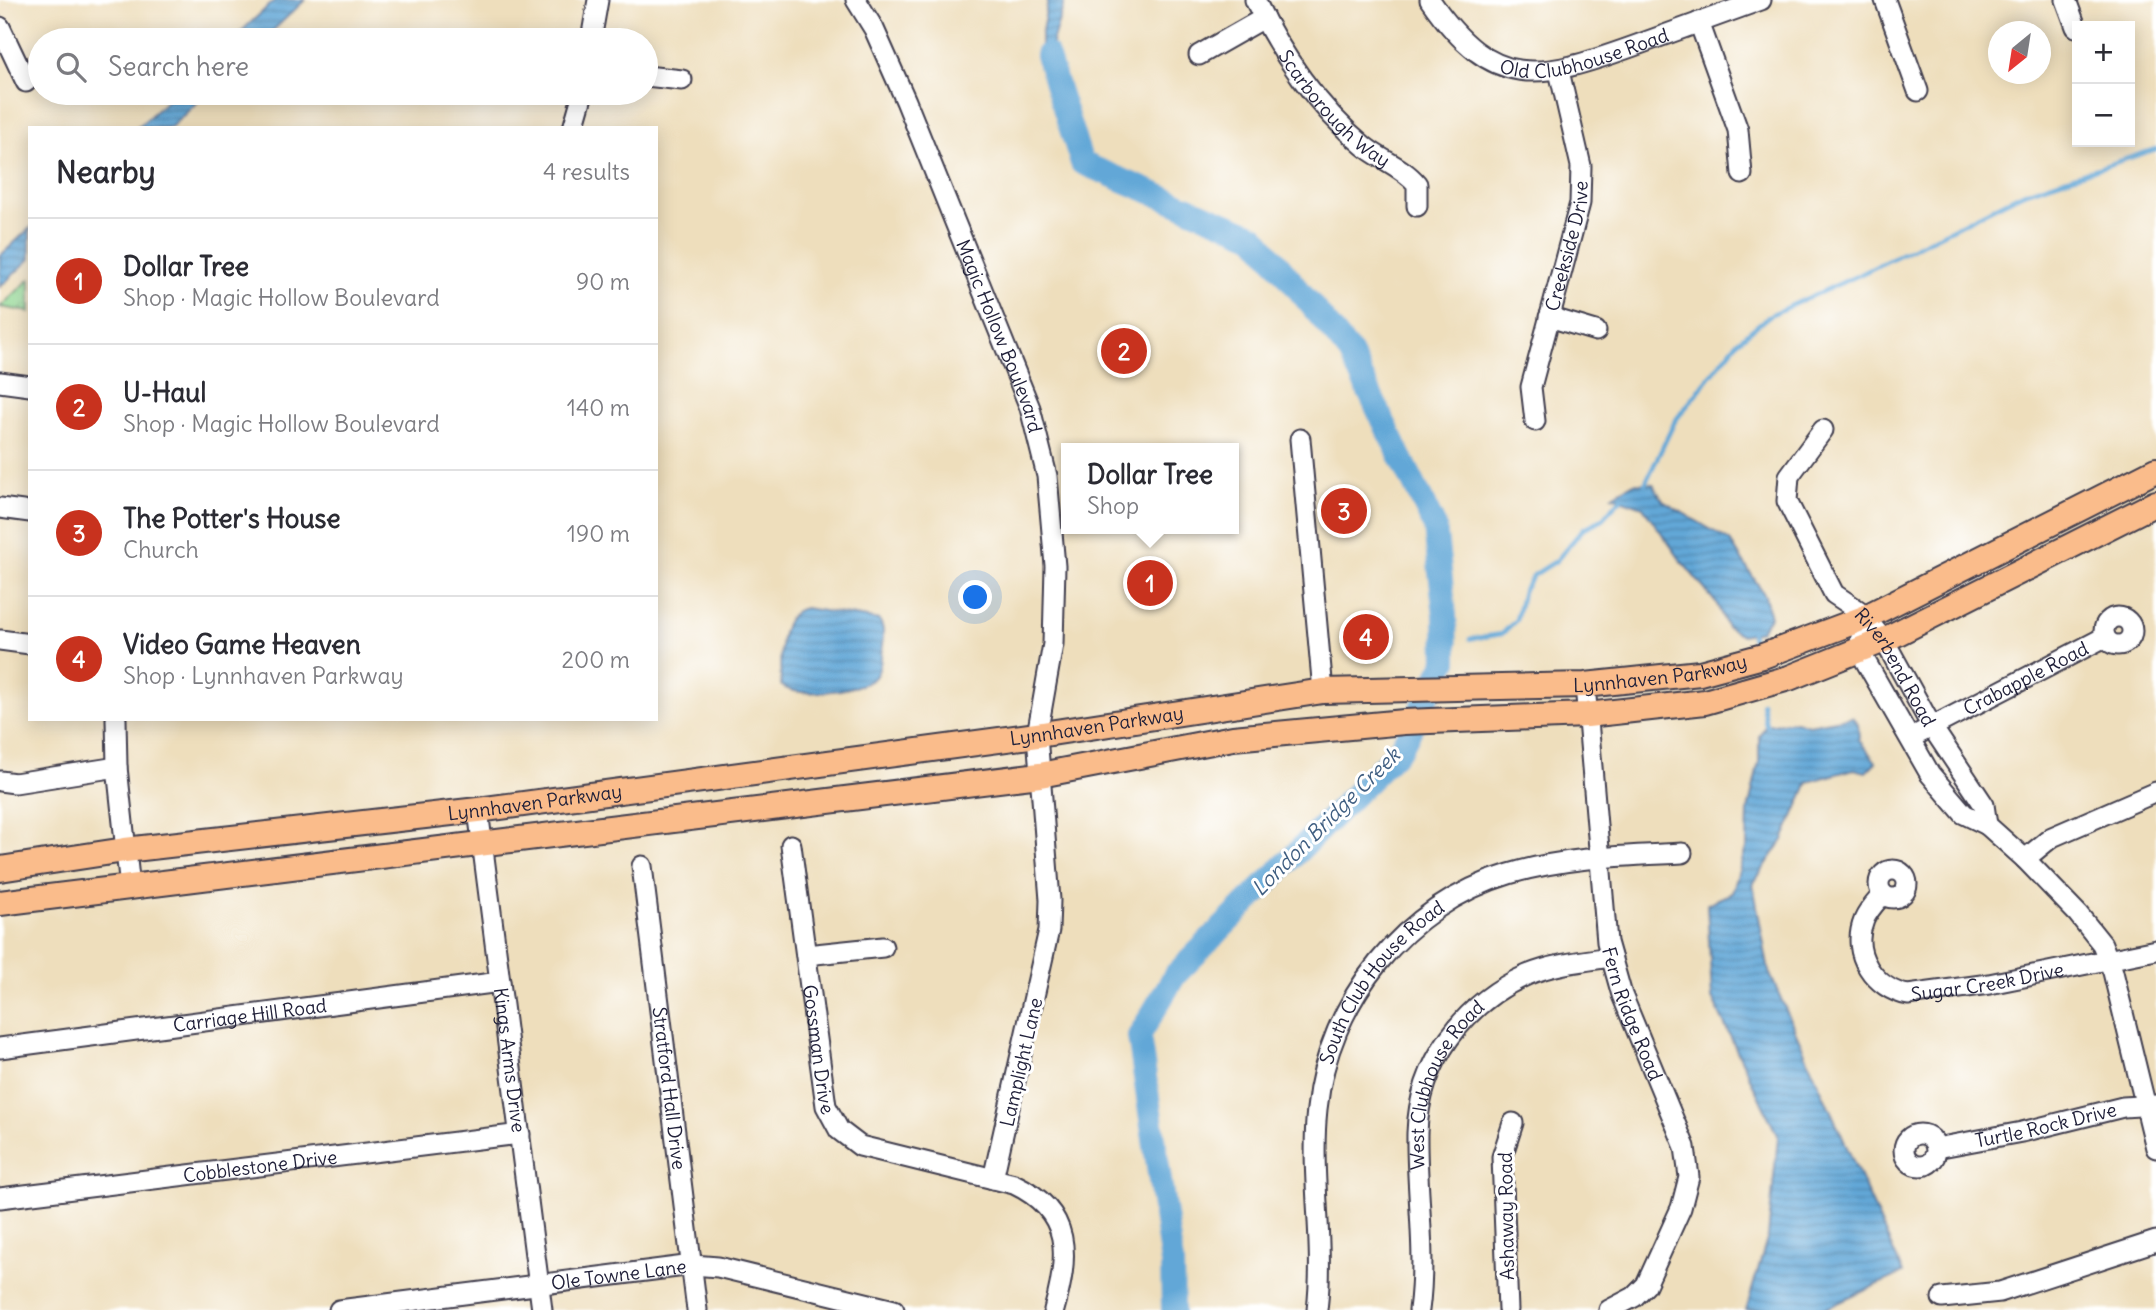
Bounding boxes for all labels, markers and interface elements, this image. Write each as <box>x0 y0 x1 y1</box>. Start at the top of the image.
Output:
north arrow <box>1988 21 2051 84</box>
map controls <box>2072 21 2135 147</box>
button: + <box>2072 21 2135 84</box>
street label: Old Clubhouse Road <box>1497 23 1672 83</box>
search box <box>28 28 658 105</box>
street label: Scarborough Way <box>1273 45 1395 172</box>
icon: search <box>52 48 90 86</box>
text: Search here <box>108 50 249 83</box>
button: − <box>2072 84 2135 147</box>
text: Nearby <box>56 153 156 191</box>
text: 4 results <box>543 157 630 186</box>
street label: Creekside Drive <box>1540 181 1593 314</box>
street label: Magic Hollow Boulevard <box>951 236 1048 435</box>
text: Dollar Tree <box>123 250 249 283</box>
text: 1 <box>74 267 84 296</box>
text: 90 m <box>576 267 630 296</box>
text: Shop · Magic Hollow Boulevard <box>123 283 440 312</box>
pin: 2 <box>1101 325 1147 377</box>
text: U-Haul <box>123 376 206 409</box>
text: 2 <box>73 393 85 422</box>
text: 140 m <box>567 393 630 422</box>
text: Shop · Magic Hollow Boulevard <box>123 409 440 438</box>
popup <box>1061 443 1239 534</box>
text: Dollar Tree <box>1087 458 1213 491</box>
pin: 3 <box>1321 485 1367 537</box>
text: Shop <box>1087 491 1139 520</box>
text: The Potter's House <box>123 502 340 535</box>
text: 3 <box>72 519 86 548</box>
text: 190 m <box>567 519 630 548</box>
text: Church <box>123 535 199 564</box>
pin: 1 <box>1127 557 1173 609</box>
your location <box>958 580 992 614</box>
street label: Riverbend Road <box>1849 603 1941 731</box>
pin: 4 <box>1343 611 1389 663</box>
text: Video Game Heaven <box>123 628 361 661</box>
street label: Crabapple Road <box>1959 636 2092 721</box>
text: 4 <box>72 645 86 674</box>
text: 200 m <box>561 645 630 674</box>
street label: Lynnhaven Parkway <box>1573 649 1749 697</box>
text: Shop · Lynnhaven Parkway <box>123 661 404 690</box>
street label: Lynnhaven Parkway <box>1008 701 1185 751</box>
water label: London Bridge Creek <box>1246 741 1406 901</box>
street label: Lynnhaven Parkway <box>446 779 623 825</box>
street label: South Club House Road <box>1314 895 1449 1067</box>
street label: Fern Ridge Road <box>1597 944 1668 1084</box>
street label: Sugar Creek Drive <box>1909 957 2066 1006</box>
street label: Gossman Drive <box>798 983 840 1118</box>
street label: Kings Arms Drive <box>489 986 531 1134</box>
street label: Carriage Hill Road <box>172 993 328 1037</box>
street label: Lamplight Lane <box>994 995 1048 1129</box>
street label: West Clubhouse Road <box>1405 995 1489 1170</box>
street label: Stratford Hall Drive <box>648 1005 692 1171</box>
street label: Turtle Rock Drive <box>1973 1097 2119 1153</box>
street label: Cobblestone Drive <box>182 1145 338 1187</box>
street label: Ashaway Road <box>1493 1152 1519 1280</box>
street label: Ole Towne Lane <box>550 1254 688 1295</box>

